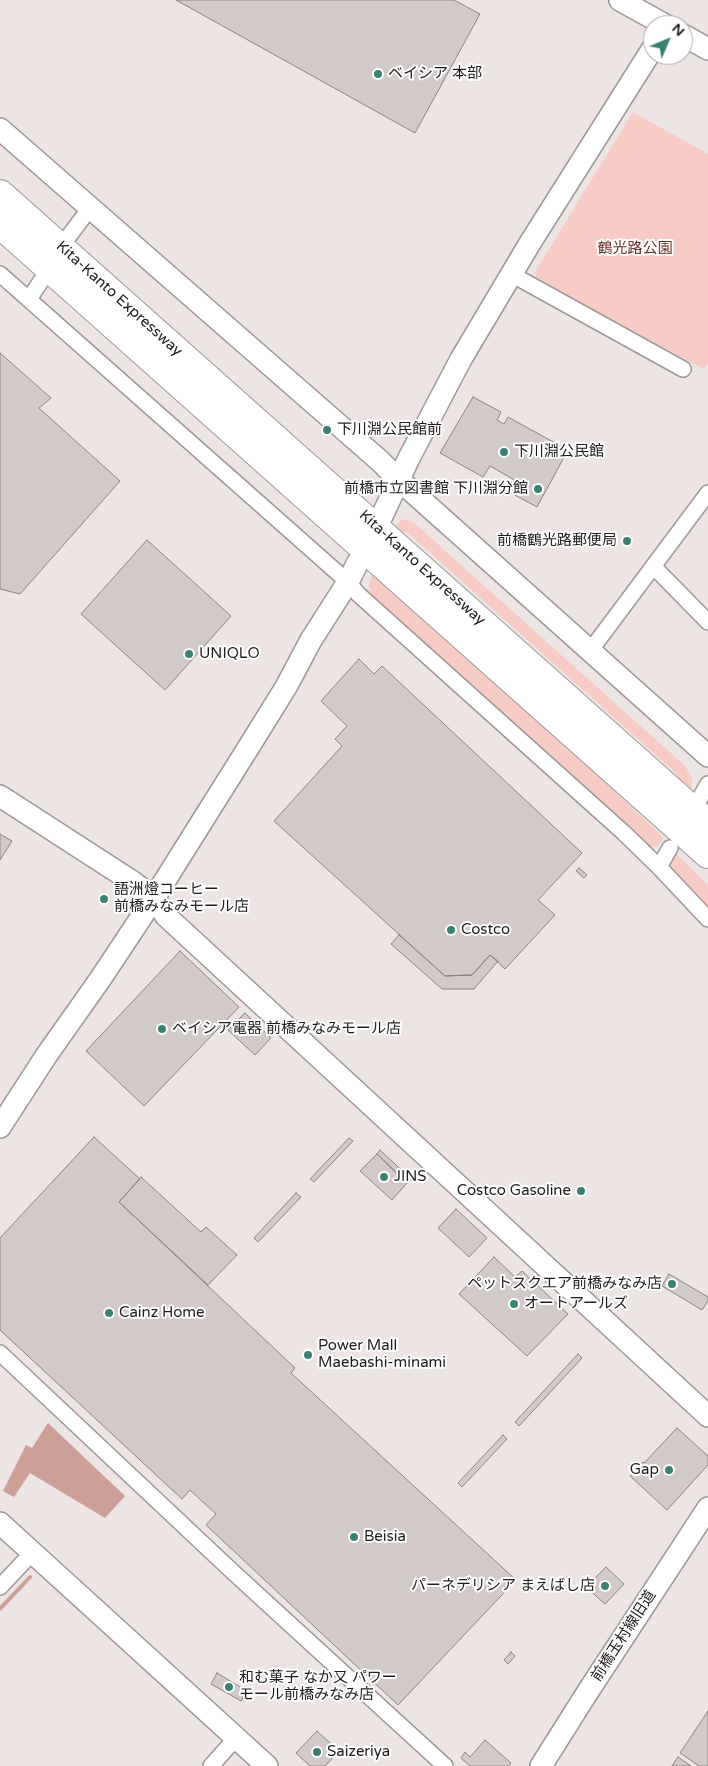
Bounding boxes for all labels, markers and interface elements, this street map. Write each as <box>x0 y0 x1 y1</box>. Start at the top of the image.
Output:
north arrow <box>643 15 693 65</box>
text: N <box>668 20 688 40</box>
place label: ベイシア 本部 <box>388 65 482 83</box>
marker: ベイシア 本部 <box>372 68 384 80</box>
street label: Kita-Kanto Expressway <box>52 238 186 360</box>
park label: 鶴光路公園 <box>598 240 672 258</box>
place label: 下川淵公民館前 <box>337 421 442 439</box>
marker: 下川淵公民館前 <box>321 424 333 436</box>
place label: 下川淵公民館 <box>514 443 604 461</box>
marker: 下川淵公民館 <box>498 446 510 458</box>
place label: 前橋市立図書館 下川淵分館 <box>344 480 528 498</box>
marker: 前橋市立図書館 下川淵分館 <box>532 483 544 495</box>
street label: Kita-Kanto Expressway <box>355 507 489 629</box>
place label: 前橋鶴光路郵便局 <box>497 532 617 550</box>
marker: 前橋鶴光路郵便局 <box>621 535 633 547</box>
place label: UNIQLO <box>199 645 260 663</box>
marker: UNIQLO <box>183 648 195 660</box>
place label: 語洲燈コーヒー 前橋みなみモール店 <box>114 881 249 916</box>
marker: 語洲燈コーヒー 前橋みなみモール店 <box>98 893 110 905</box>
place label: Costco <box>461 921 510 939</box>
marker: Costco <box>445 924 457 936</box>
place label: ベイシア電器 前橋みなみモール店 <box>172 1020 401 1038</box>
marker: ベイシア電器 前橋みなみモール店 <box>156 1023 168 1035</box>
place label: JINS <box>394 1168 427 1186</box>
marker: JINS <box>378 1171 390 1183</box>
place label: Costco Gasoline <box>457 1182 571 1200</box>
marker: Costco Gasoline <box>575 1185 587 1197</box>
place label: ペットスクエア前橋みなみ店 <box>467 1275 662 1293</box>
marker: ペットスクエア前橋みなみ店 <box>666 1278 678 1290</box>
place label: オートアールズ <box>524 1295 628 1313</box>
marker: オートアールズ <box>508 1298 520 1310</box>
place label: Cainz Home <box>119 1304 205 1322</box>
marker: Cainz Home <box>103 1307 115 1319</box>
place label: Power Mall Maebashi-minami <box>318 1337 446 1372</box>
marker: Power Mall Maebashi-minami <box>302 1349 314 1361</box>
place label: Gap <box>630 1461 659 1479</box>
marker: Gap <box>663 1464 675 1476</box>
place label: Beisia <box>364 1528 406 1546</box>
marker: Beisia <box>348 1531 360 1543</box>
place label: パーネデリシア まえばし店 <box>411 1577 595 1595</box>
marker: パーネデリシア まえばし店 <box>599 1580 611 1592</box>
street label: 前橋玉村線旧道 <box>588 1587 660 1685</box>
place label: 和む菓子 なか又 パワー モール前橋みなみ店 <box>239 1669 397 1704</box>
marker: 和む菓子 なか又 パワー モール前橋みなみ店 <box>223 1681 235 1693</box>
place label: Saizeriya <box>327 1743 390 1761</box>
marker: Saizeriya <box>311 1746 323 1758</box>

